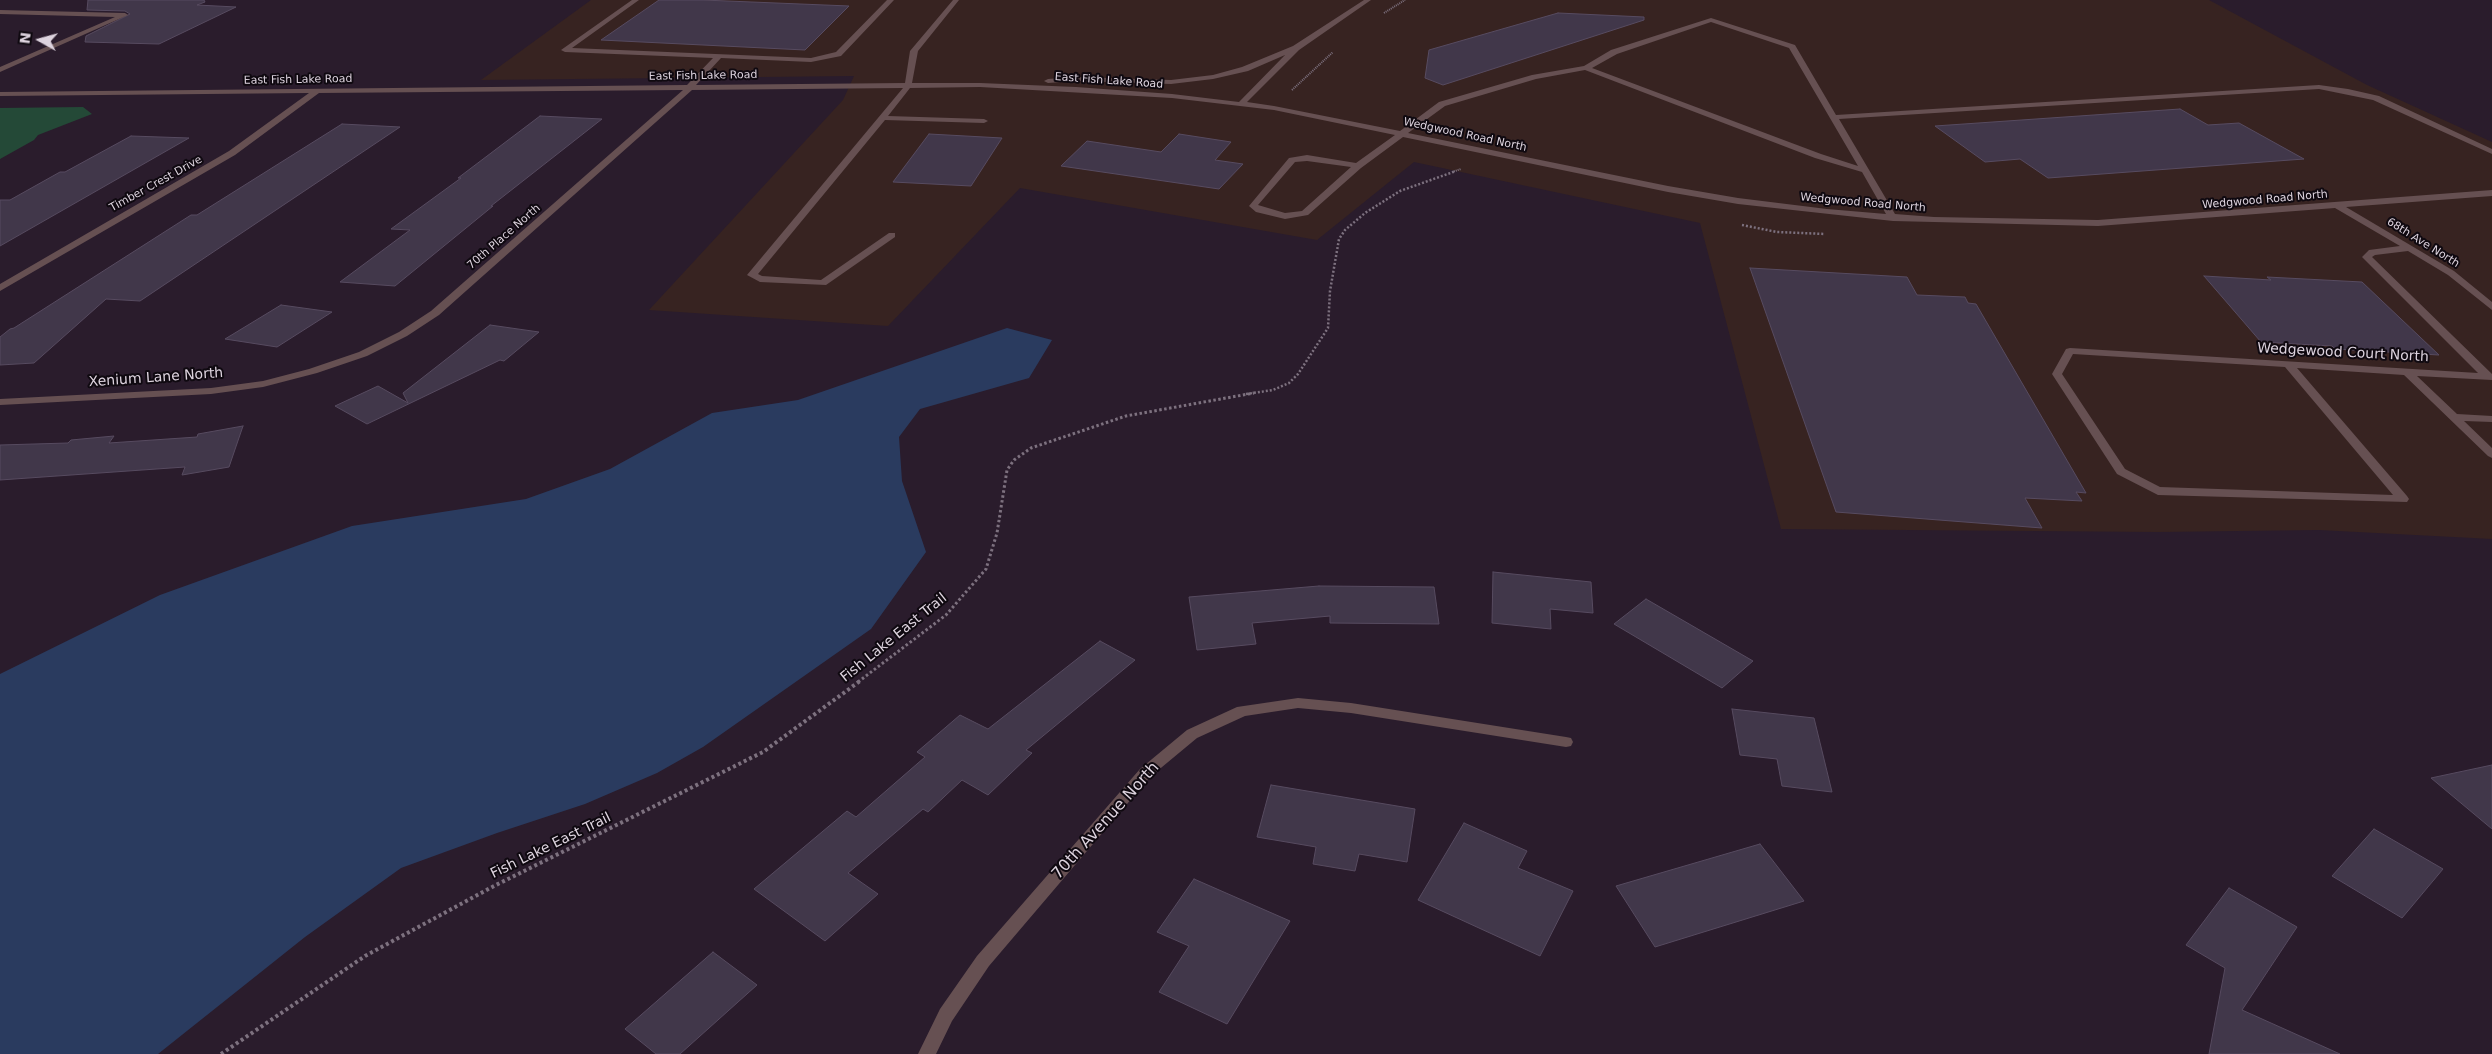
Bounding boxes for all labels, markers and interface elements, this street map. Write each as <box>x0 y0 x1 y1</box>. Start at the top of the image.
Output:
north arrow <box>15 15 65 65</box>
text: N <box>16 31 34 45</box>
street label: East Fish Lake Road <box>649 68 757 84</box>
street label: East Fish Lake Road <box>1054 71 1164 91</box>
street label: East Fish Lake Road <box>244 72 352 88</box>
street label: Wedgwood Road North <box>1402 115 1528 155</box>
street label: Timber Crest Drive <box>108 153 204 215</box>
street label: Wedgwood Road North <box>2202 188 2328 212</box>
street label: Wedgwood Road North <box>1800 191 1926 215</box>
street label: 70th Place North <box>465 202 543 272</box>
street label: 68th Ave North <box>2384 215 2462 271</box>
street label: Wedgewood Court North <box>2257 340 2429 366</box>
street label: Xenium Lane North <box>88 365 224 391</box>
street label: Fish Lake East Trail <box>837 590 951 686</box>
street label: 70th Avenue North <box>1048 758 1164 884</box>
street label: Fish Lake East Trail <box>488 810 614 882</box>

